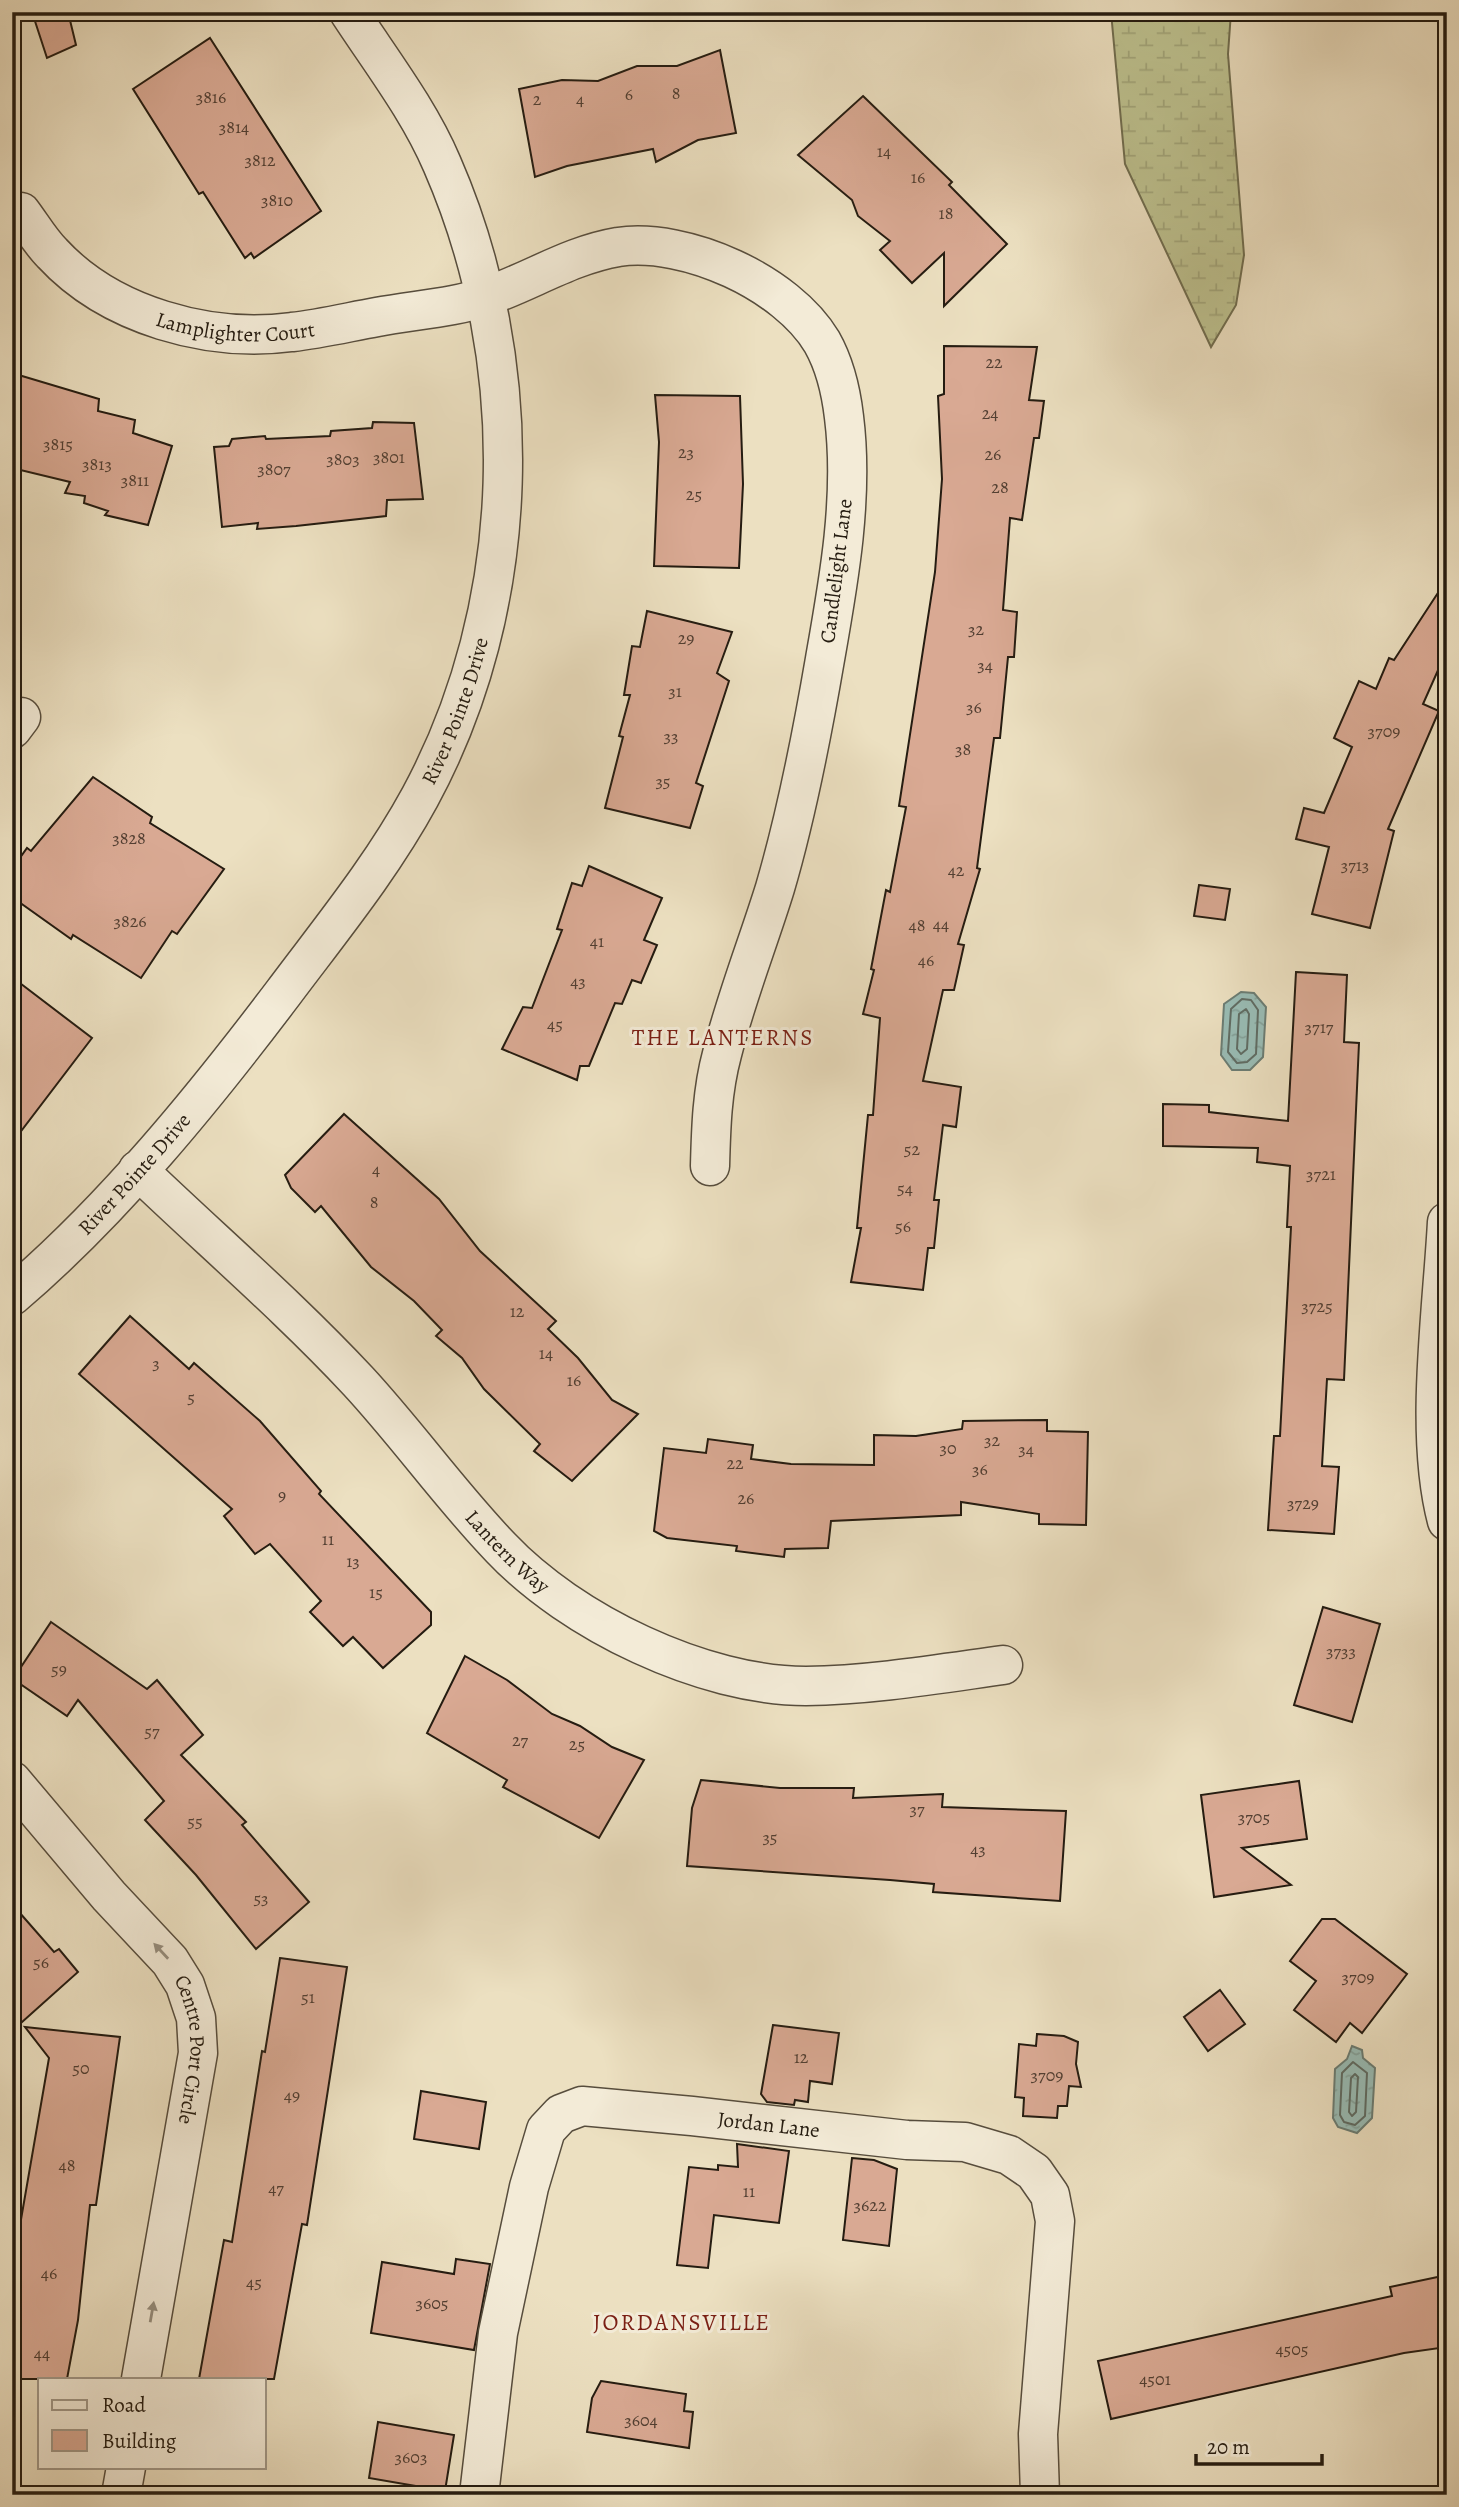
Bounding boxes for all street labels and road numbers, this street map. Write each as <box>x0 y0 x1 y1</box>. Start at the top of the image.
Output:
street label: Lamplighter Court <box>152 305 317 348</box>
street label: Candlelight Lane <box>813 497 859 645</box>
street label: River Pointe Drive <box>415 634 495 789</box>
street label: River Pointe Drive <box>72 1107 197 1241</box>
street label: Lantern Way <box>459 1504 556 1600</box>
street label: Centre Port Circle <box>168 1969 212 2127</box>
street label: Jordan Lane <box>716 2105 821 2144</box>

